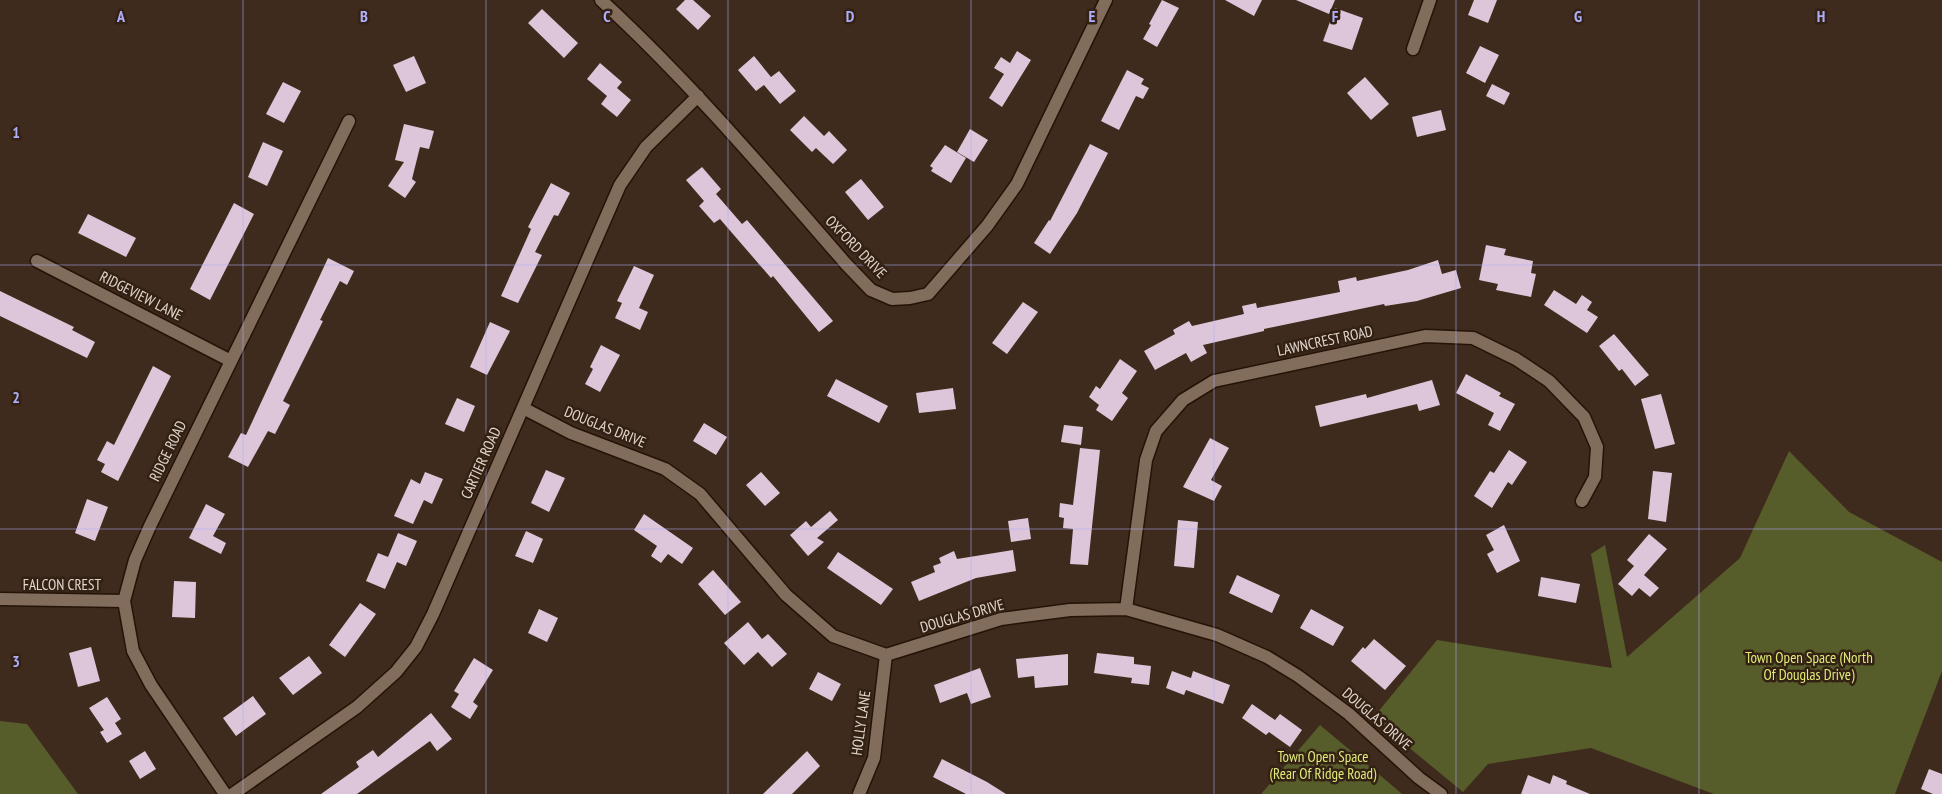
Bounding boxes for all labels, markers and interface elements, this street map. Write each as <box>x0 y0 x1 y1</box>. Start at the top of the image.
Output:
text: A <box>116 6 126 26</box>
text: B <box>360 6 368 26</box>
text: C <box>603 6 611 26</box>
text: D <box>846 6 855 26</box>
text: E <box>1089 6 1096 26</box>
text: F <box>1332 6 1339 26</box>
text: G <box>1574 6 1582 26</box>
text: H <box>1817 6 1825 26</box>
text: 1 <box>12 122 20 142</box>
street label: OXFORD DRIVE <box>822 211 891 282</box>
street label: RIDGEVIEW LANE <box>97 267 186 324</box>
street label: LAWNCREST ROAD <box>1275 321 1375 360</box>
text: 2 <box>12 387 20 407</box>
street label: DOUGLAS DRIVE <box>562 402 649 452</box>
street label: RIDGE ROAD <box>145 417 190 484</box>
street label: CARTIER ROAD <box>456 424 505 502</box>
street label: FALCON CREST <box>23 575 101 594</box>
street label: DOUGLAS DRIVE <box>918 594 1006 637</box>
park label: Town Open Space (North Of Douglas Drive) <box>1745 648 1873 684</box>
text: 3 <box>12 651 20 671</box>
street label: DOUGLAS DRIVE <box>1339 683 1416 754</box>
street label: HOLLY LANE <box>847 689 874 756</box>
park label: Town Open Space (Rear Of Ridge Road) <box>1270 747 1377 783</box>

